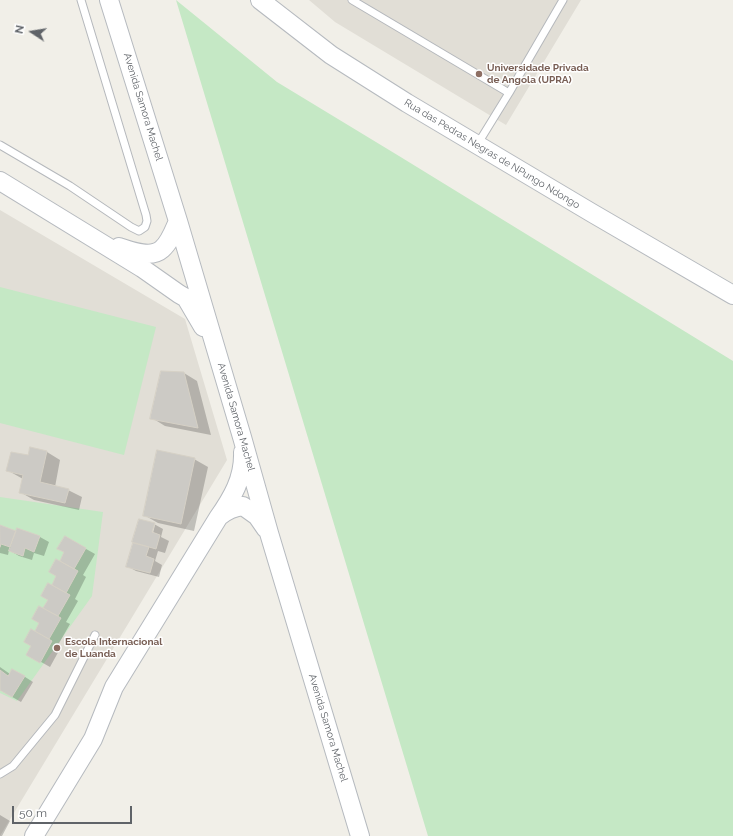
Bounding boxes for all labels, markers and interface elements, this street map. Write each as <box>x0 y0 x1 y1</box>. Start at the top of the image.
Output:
north arrow <box>12 12 52 52</box>
text: N <box>13 24 27 35</box>
street label: Avenida Samora Machel <box>121 52 165 162</box>
place label: Universidade Privada de Angola (UPRA) <box>487 62 589 86</box>
marker: Universidade Privada de Angola (UPRA) <box>474 69 484 79</box>
street label: Rua das Pedras Negras de NPungo Ndongo <box>402 97 582 211</box>
street label: Avenida Samora Machel <box>215 362 257 472</box>
place label: Escola Internacional de Luanda <box>65 636 162 660</box>
marker: Escola Internacional de Luanda <box>52 643 62 653</box>
street label: Avenida Samora Machel <box>306 673 350 783</box>
scale bar <box>14 798 134 824</box>
text: 50 m <box>19 806 47 820</box>

